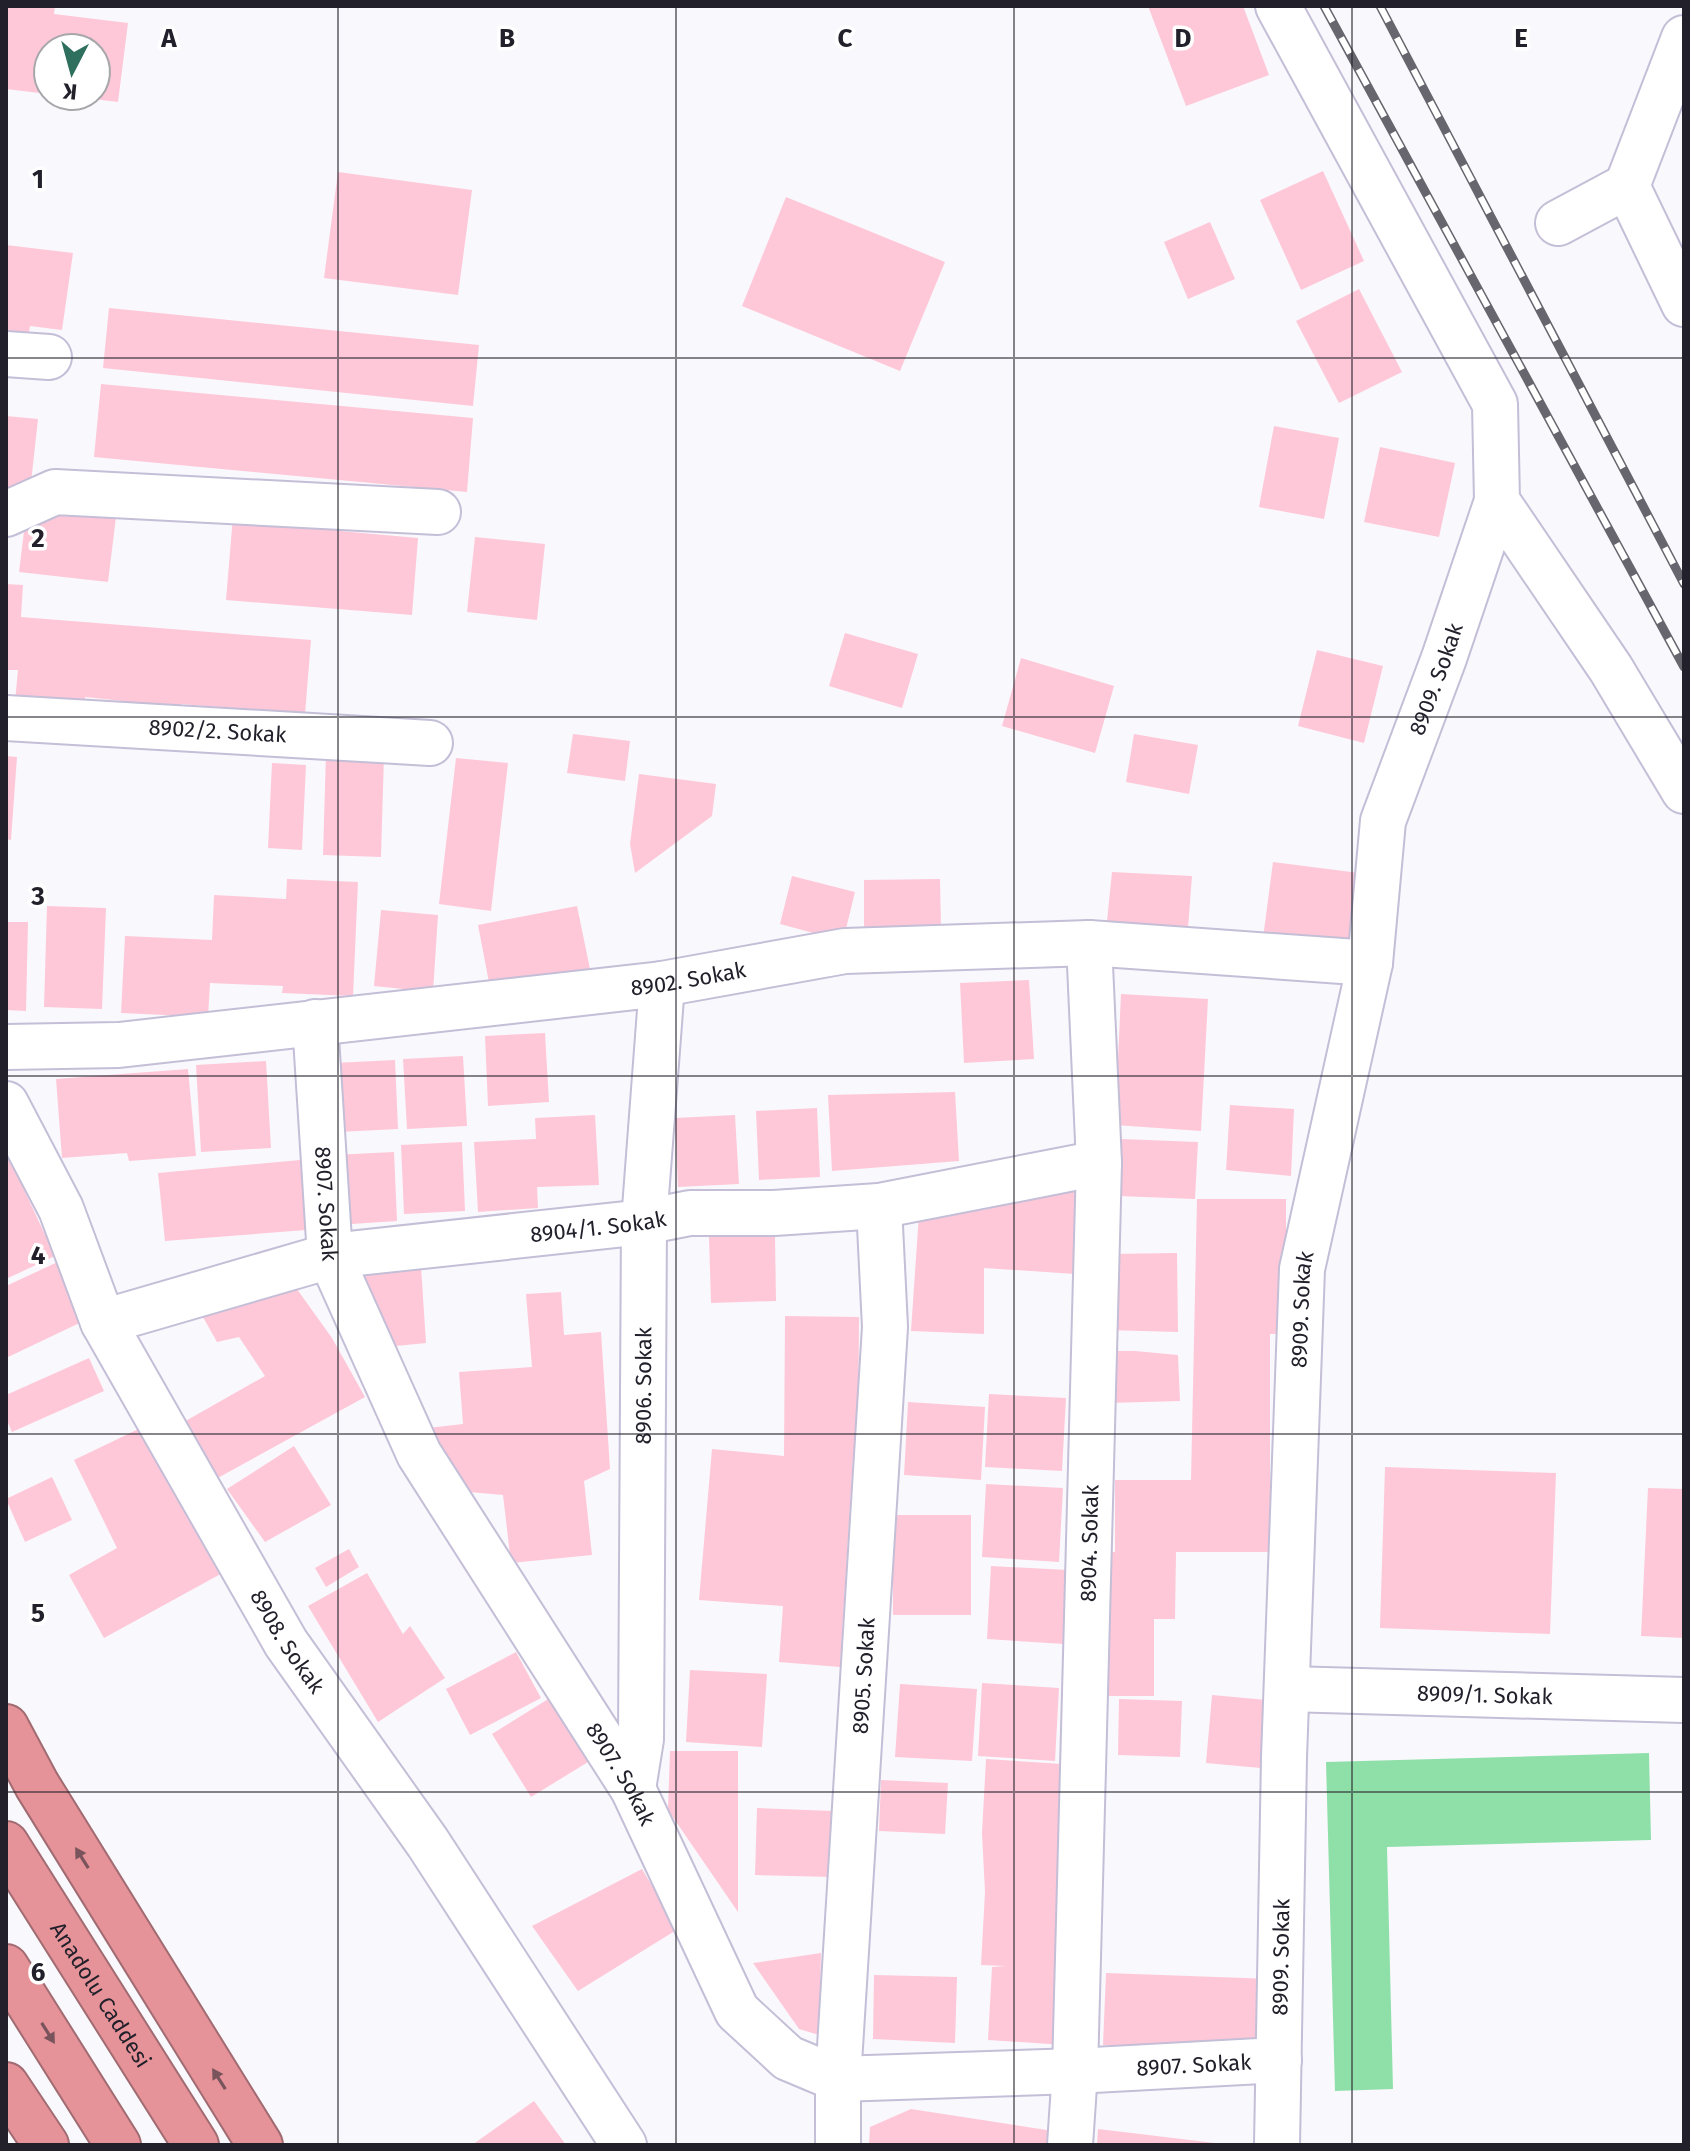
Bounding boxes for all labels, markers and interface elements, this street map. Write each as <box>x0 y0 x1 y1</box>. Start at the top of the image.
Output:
text: A <box>160 23 177 54</box>
text: B <box>499 23 515 54</box>
text: C <box>838 23 853 54</box>
text: D <box>1175 23 1192 54</box>
text: E <box>1514 23 1528 54</box>
north arrow <box>32 32 112 112</box>
text: K <box>61 77 78 106</box>
text: 1 <box>32 164 44 195</box>
text: 2 <box>31 523 45 554</box>
street label: 8909. Sokak <box>1403 619 1469 739</box>
street label: 8902/2. Sokak <box>148 713 288 749</box>
text: 3 <box>30 881 45 912</box>
street label: 8902. Sokak <box>629 956 749 1001</box>
street label: 8907. Sokak <box>309 1145 343 1263</box>
street label: 8904/1. Sokak <box>529 1205 669 1248</box>
text: 4 <box>31 1240 46 1271</box>
street label: 8909. Sokak <box>1285 1248 1320 1368</box>
street label: 8906. Sokak <box>630 1326 657 1444</box>
street label: 8904. Sokak <box>1074 1484 1105 1602</box>
street label: 8908. Sokak <box>244 1585 331 1699</box>
text: 5 <box>31 1598 45 1629</box>
street label: 8905. Sokak <box>847 1616 881 1735</box>
street label: 8909/1. Sokak <box>1417 1680 1554 1710</box>
street label: 8907. Sokak <box>580 1717 661 1830</box>
one-way arrow <box>75 1847 89 1869</box>
street label: 8909. Sokak <box>1266 1898 1295 2016</box>
street label: Anadolu Caddesi <box>44 1917 157 2073</box>
text: 6 <box>31 1957 46 1988</box>
one-way arrow <box>40 2022 54 2044</box>
street label: 8907. Sokak <box>1136 2048 1253 2082</box>
one-way arrow <box>212 2068 226 2090</box>

